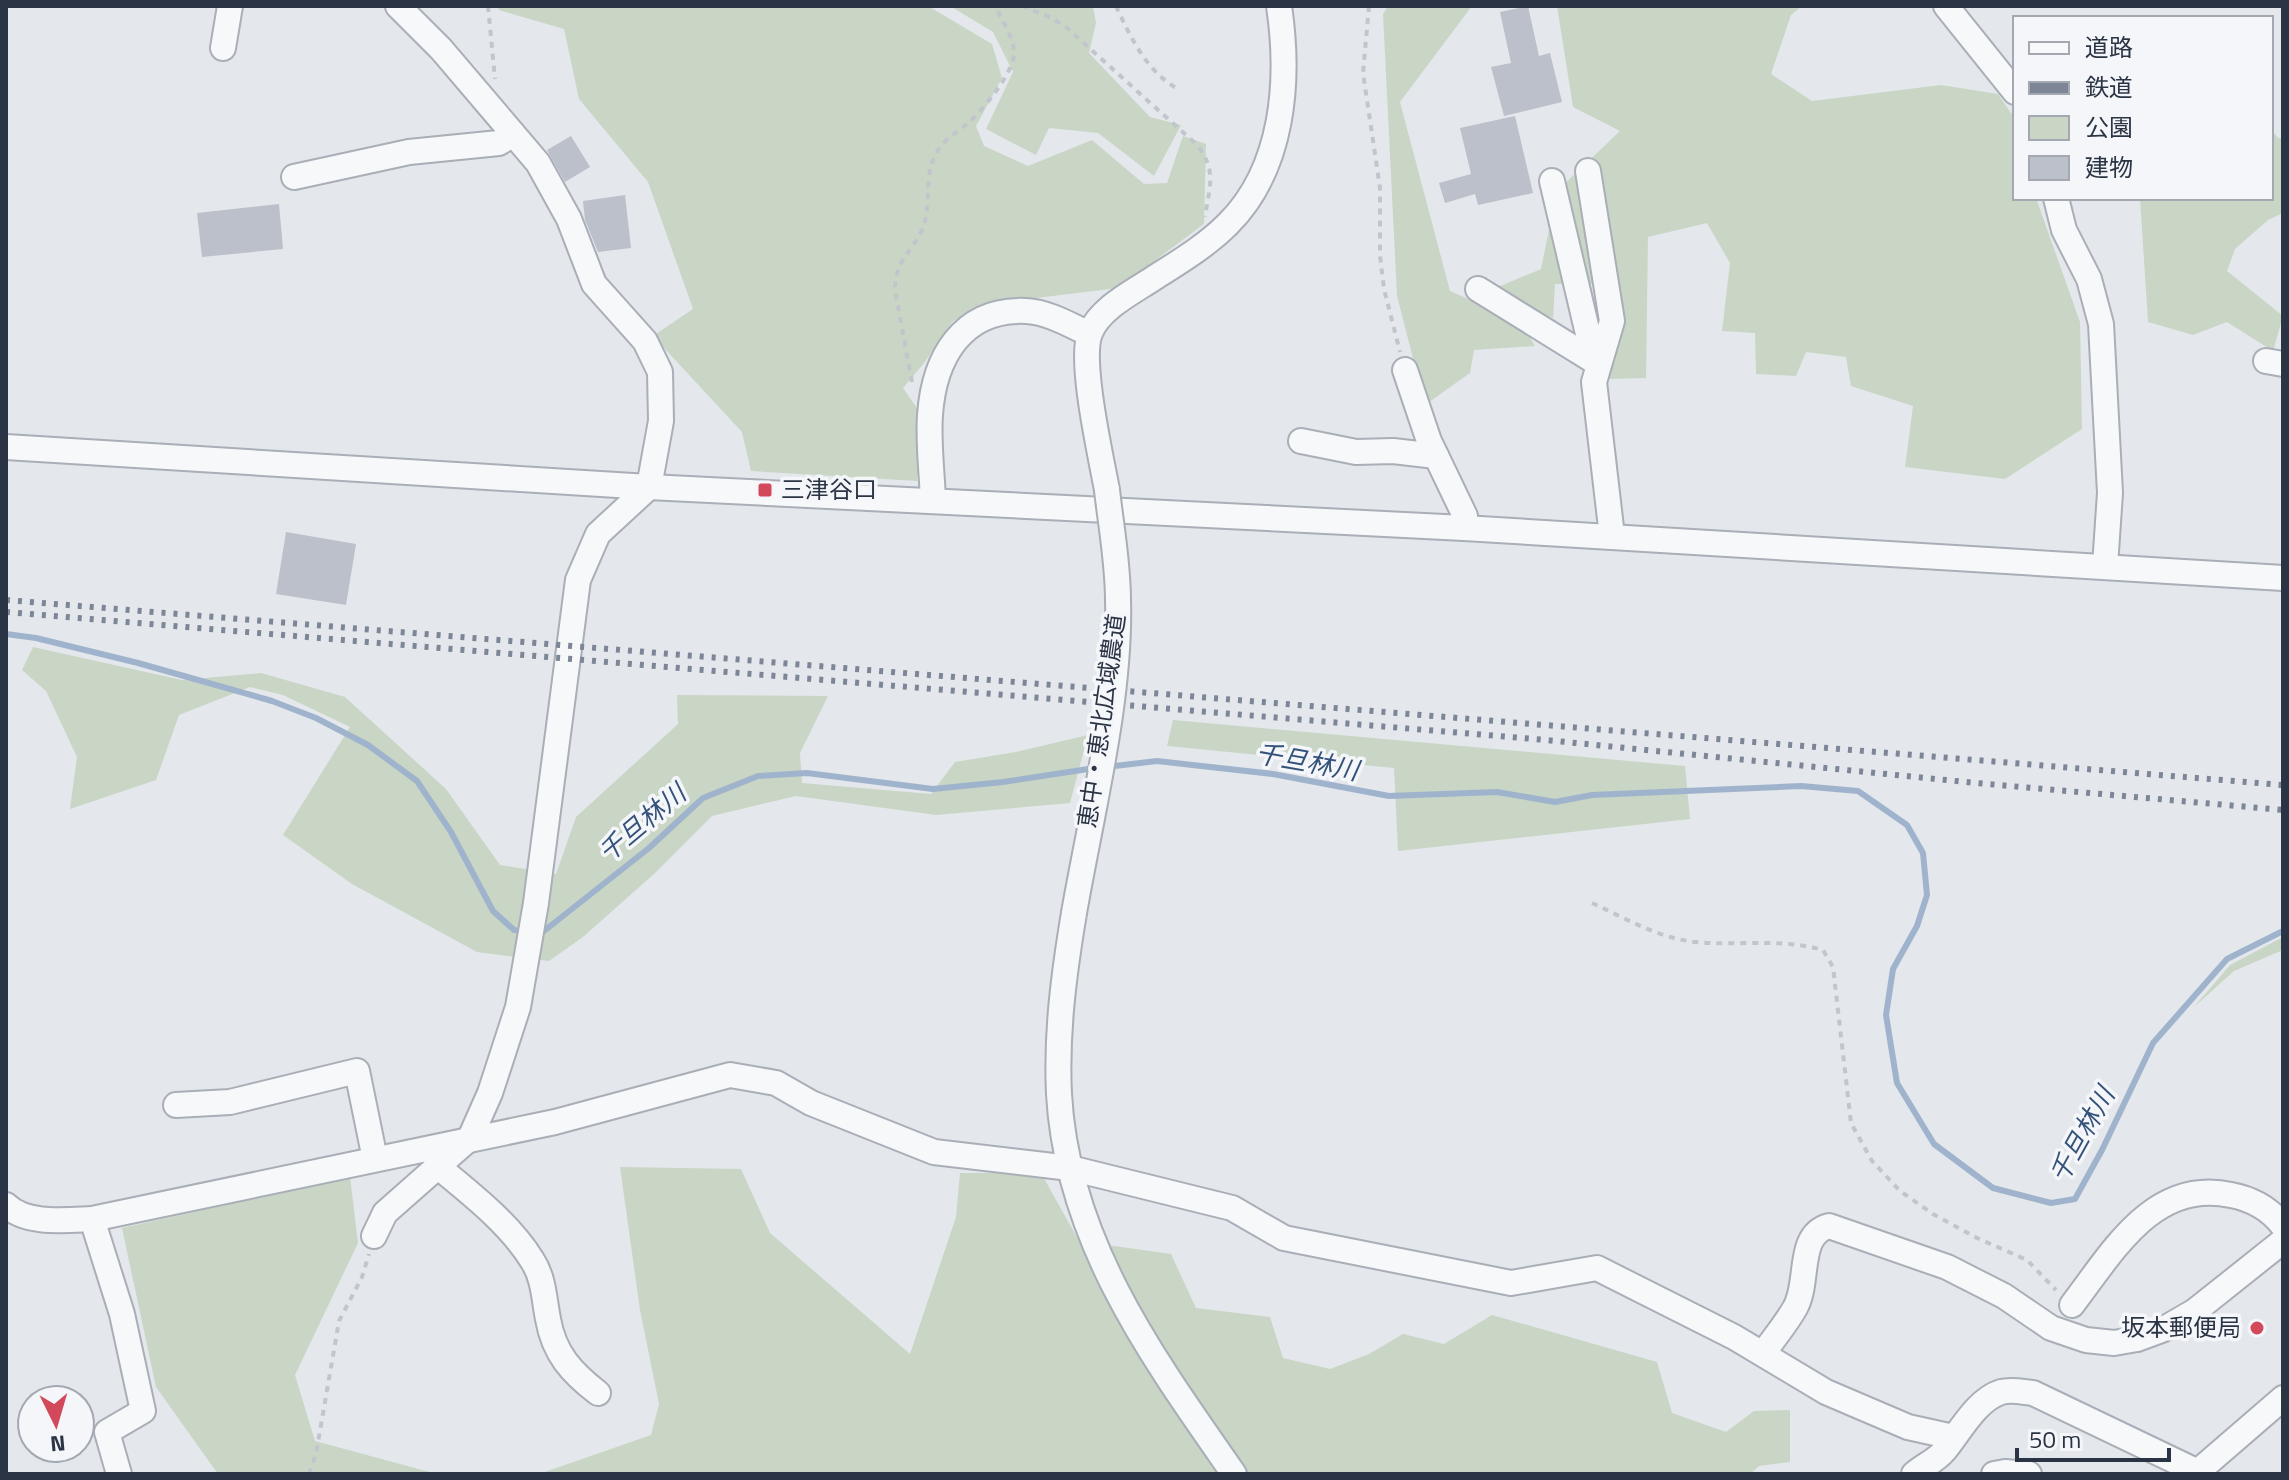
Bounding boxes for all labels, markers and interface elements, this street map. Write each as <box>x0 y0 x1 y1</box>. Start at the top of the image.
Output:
legend <box>2013 16 2273 200</box>
text: 道路 <box>2085 29 2133 65</box>
text: 鉄道 <box>2085 69 2133 105</box>
text: 公園 <box>2085 109 2133 145</box>
text: 建物 <box>2085 149 2133 185</box>
place label: 三津谷口 <box>781 471 877 507</box>
marker: 三津谷口 <box>756 481 774 499</box>
street label: 恵中・恵北広域農道 <box>1068 611 1134 830</box>
water label: 千旦林川 <box>1252 733 1365 790</box>
water label: 千旦林川 <box>589 772 696 871</box>
water label: 千旦林川 <box>2039 1077 2125 1190</box>
place label: 坂本郵便局 <box>2121 1309 2241 1345</box>
marker: 坂本郵便局 <box>2248 1319 2266 1337</box>
north arrow <box>16 1384 96 1464</box>
scale bar <box>2017 1412 2169 1462</box>
text: 50 m <box>2029 1421 2081 1457</box>
text: N <box>49 1426 67 1462</box>

